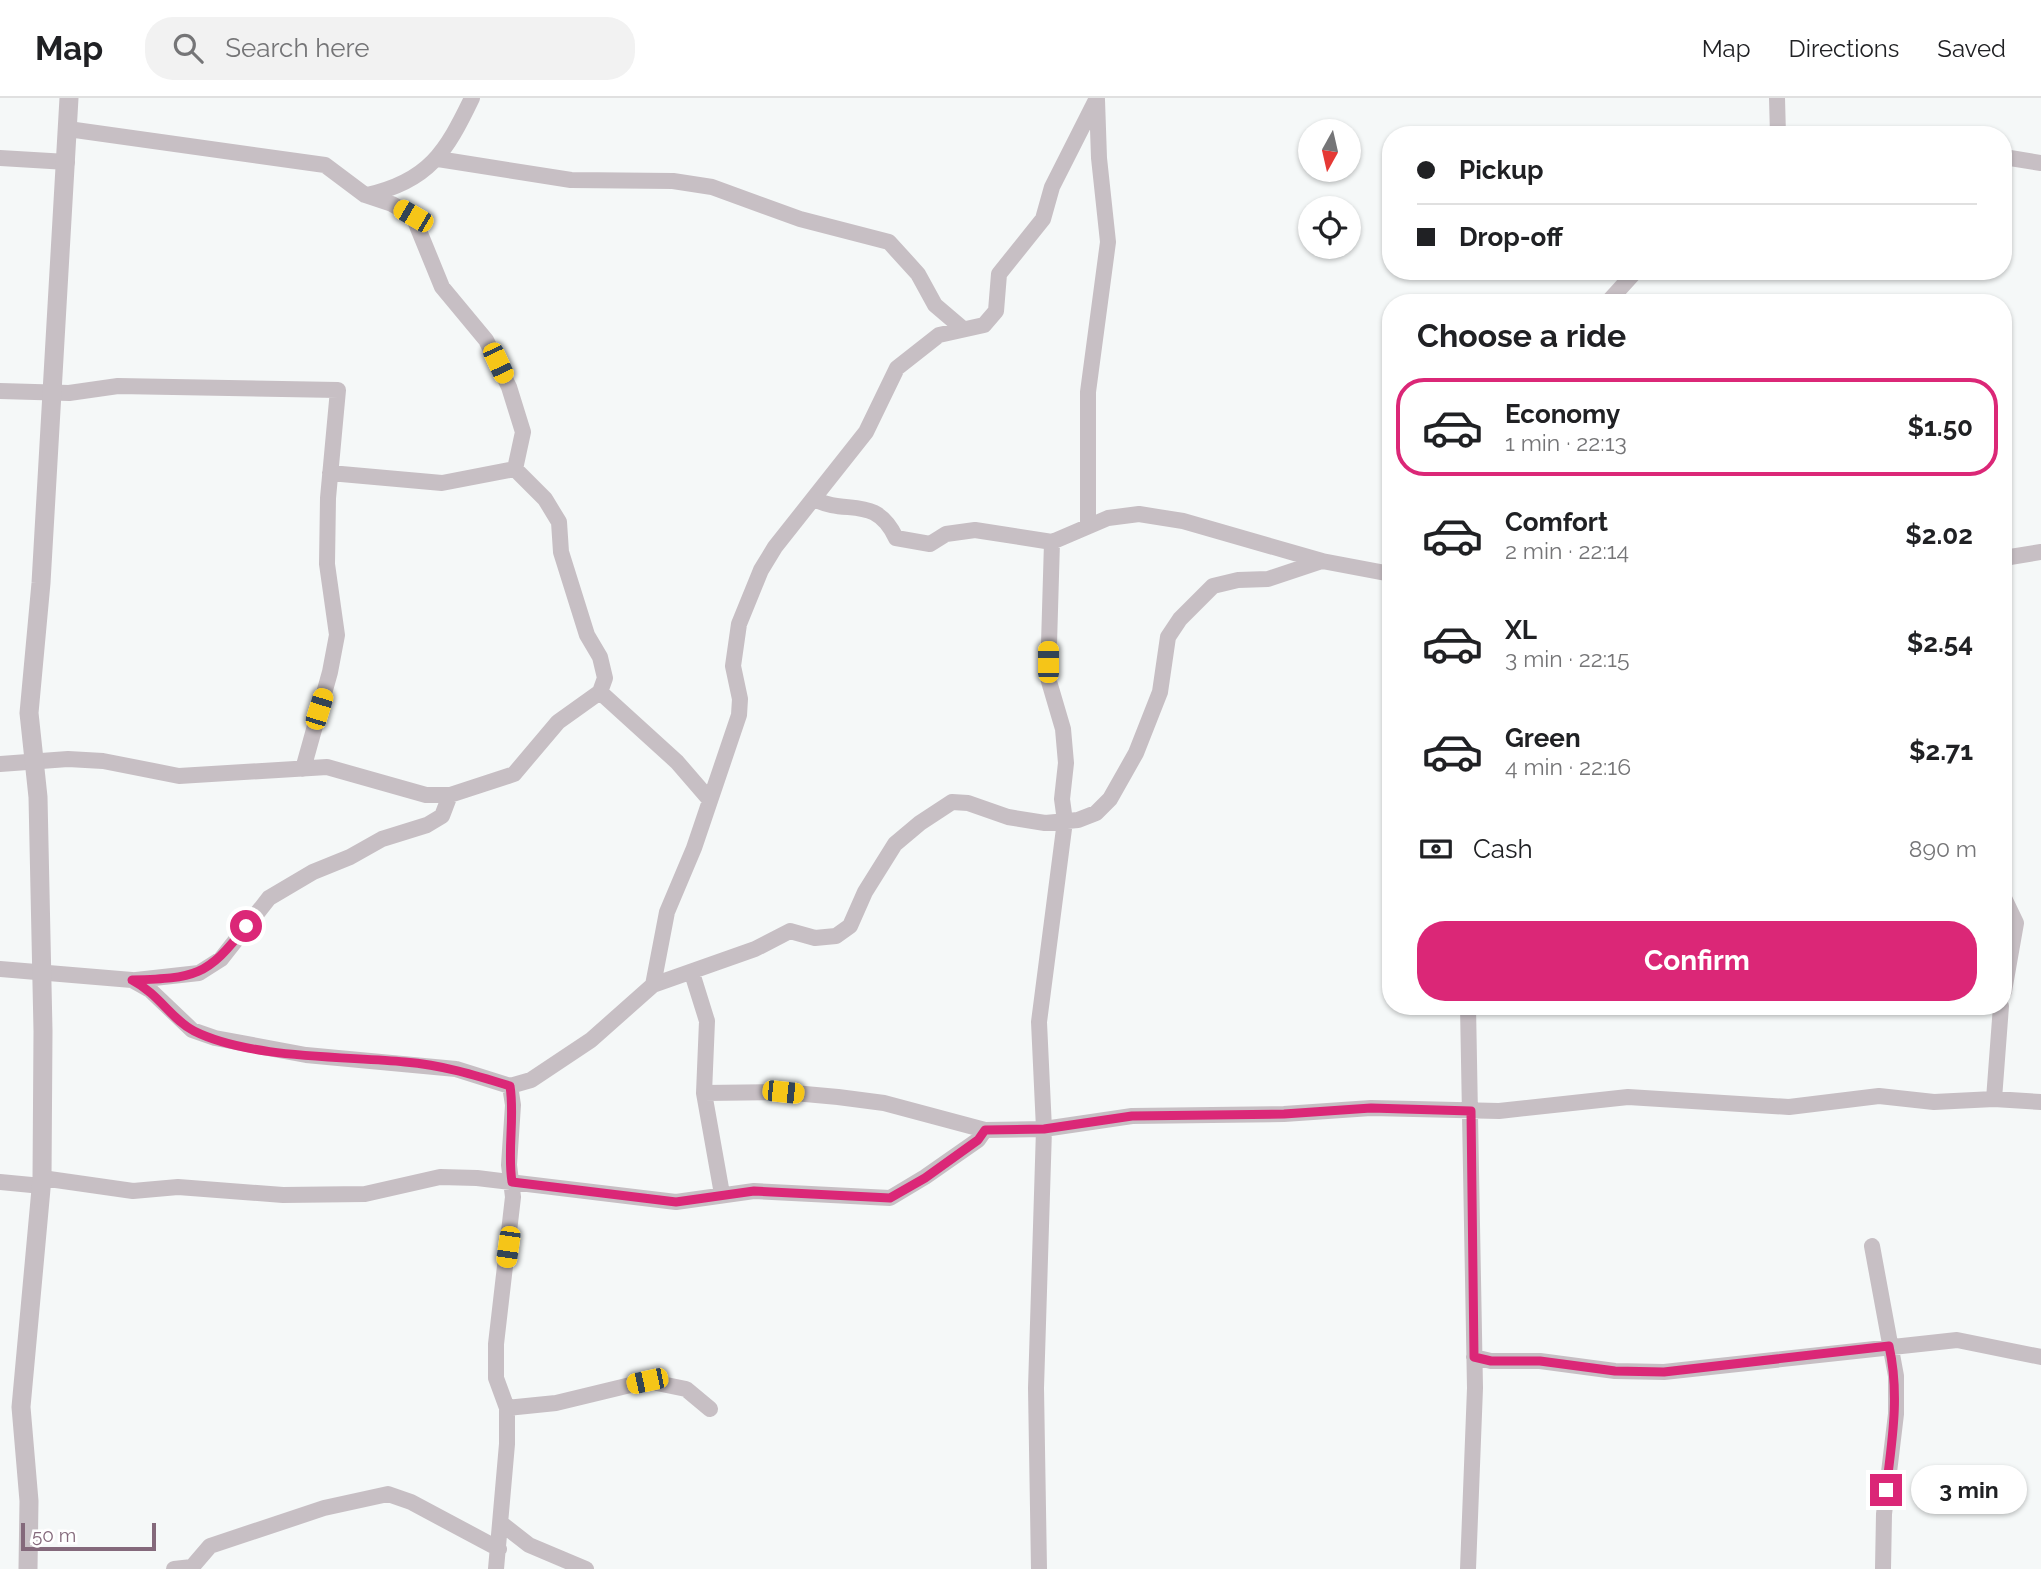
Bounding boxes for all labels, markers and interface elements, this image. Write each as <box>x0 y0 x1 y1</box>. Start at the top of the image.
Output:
search box <box>145 17 635 80</box>
text: Map <box>35 29 103 68</box>
icon: search <box>169 29 207 67</box>
text: Search here <box>225 33 370 63</box>
text: Map <box>1702 34 1751 63</box>
text: Directions <box>1789 34 1899 63</box>
text: Saved <box>1937 34 2006 63</box>
north arrow <box>1298 119 1362 182</box>
map controls <box>1298 119 1361 259</box>
text: Pickup <box>1459 155 1544 185</box>
car <box>390 196 437 236</box>
button: locate <box>1298 196 1361 259</box>
text: Drop-off <box>1459 222 1563 252</box>
text: Choose a ride <box>1417 317 1626 354</box>
car <box>480 340 517 386</box>
icon: car <box>1421 396 1484 459</box>
text: Economy <box>1505 399 1620 429</box>
text: $1.50 <box>1907 412 1973 442</box>
text: 1 min · 22:13 <box>1505 429 1627 456</box>
icon: car <box>1421 504 1484 567</box>
text: Comfort <box>1505 507 1608 537</box>
text: $2.02 <box>1905 520 1973 550</box>
text: 2 min · 22:14 <box>1505 537 1629 564</box>
icon: car <box>1421 612 1484 675</box>
text: XL <box>1505 615 1537 645</box>
text: $2.54 <box>1907 628 1973 658</box>
car <box>1038 641 1059 683</box>
text: 3 min · 22:15 <box>1505 645 1629 672</box>
car <box>303 686 336 732</box>
icon: car <box>1421 720 1484 783</box>
text: Green <box>1505 723 1581 753</box>
text: $2.71 <box>1909 736 1973 766</box>
text: 4 min · 22:16 <box>1505 753 1631 780</box>
icon: cash <box>1417 830 1455 868</box>
text: Cash <box>1473 834 1533 864</box>
text: 890 m <box>1909 835 1977 862</box>
route start <box>230 910 262 942</box>
button: Confirm <box>1417 921 1977 1001</box>
car <box>762 1079 805 1105</box>
car <box>495 1225 522 1269</box>
car <box>625 1366 670 1396</box>
callout: 3 min <box>1910 1466 2026 1514</box>
route end <box>1870 1474 1902 1506</box>
text: 3 min <box>1939 1476 1999 1503</box>
scale bar <box>21 1520 156 1552</box>
text: 50 m <box>32 1524 76 1546</box>

